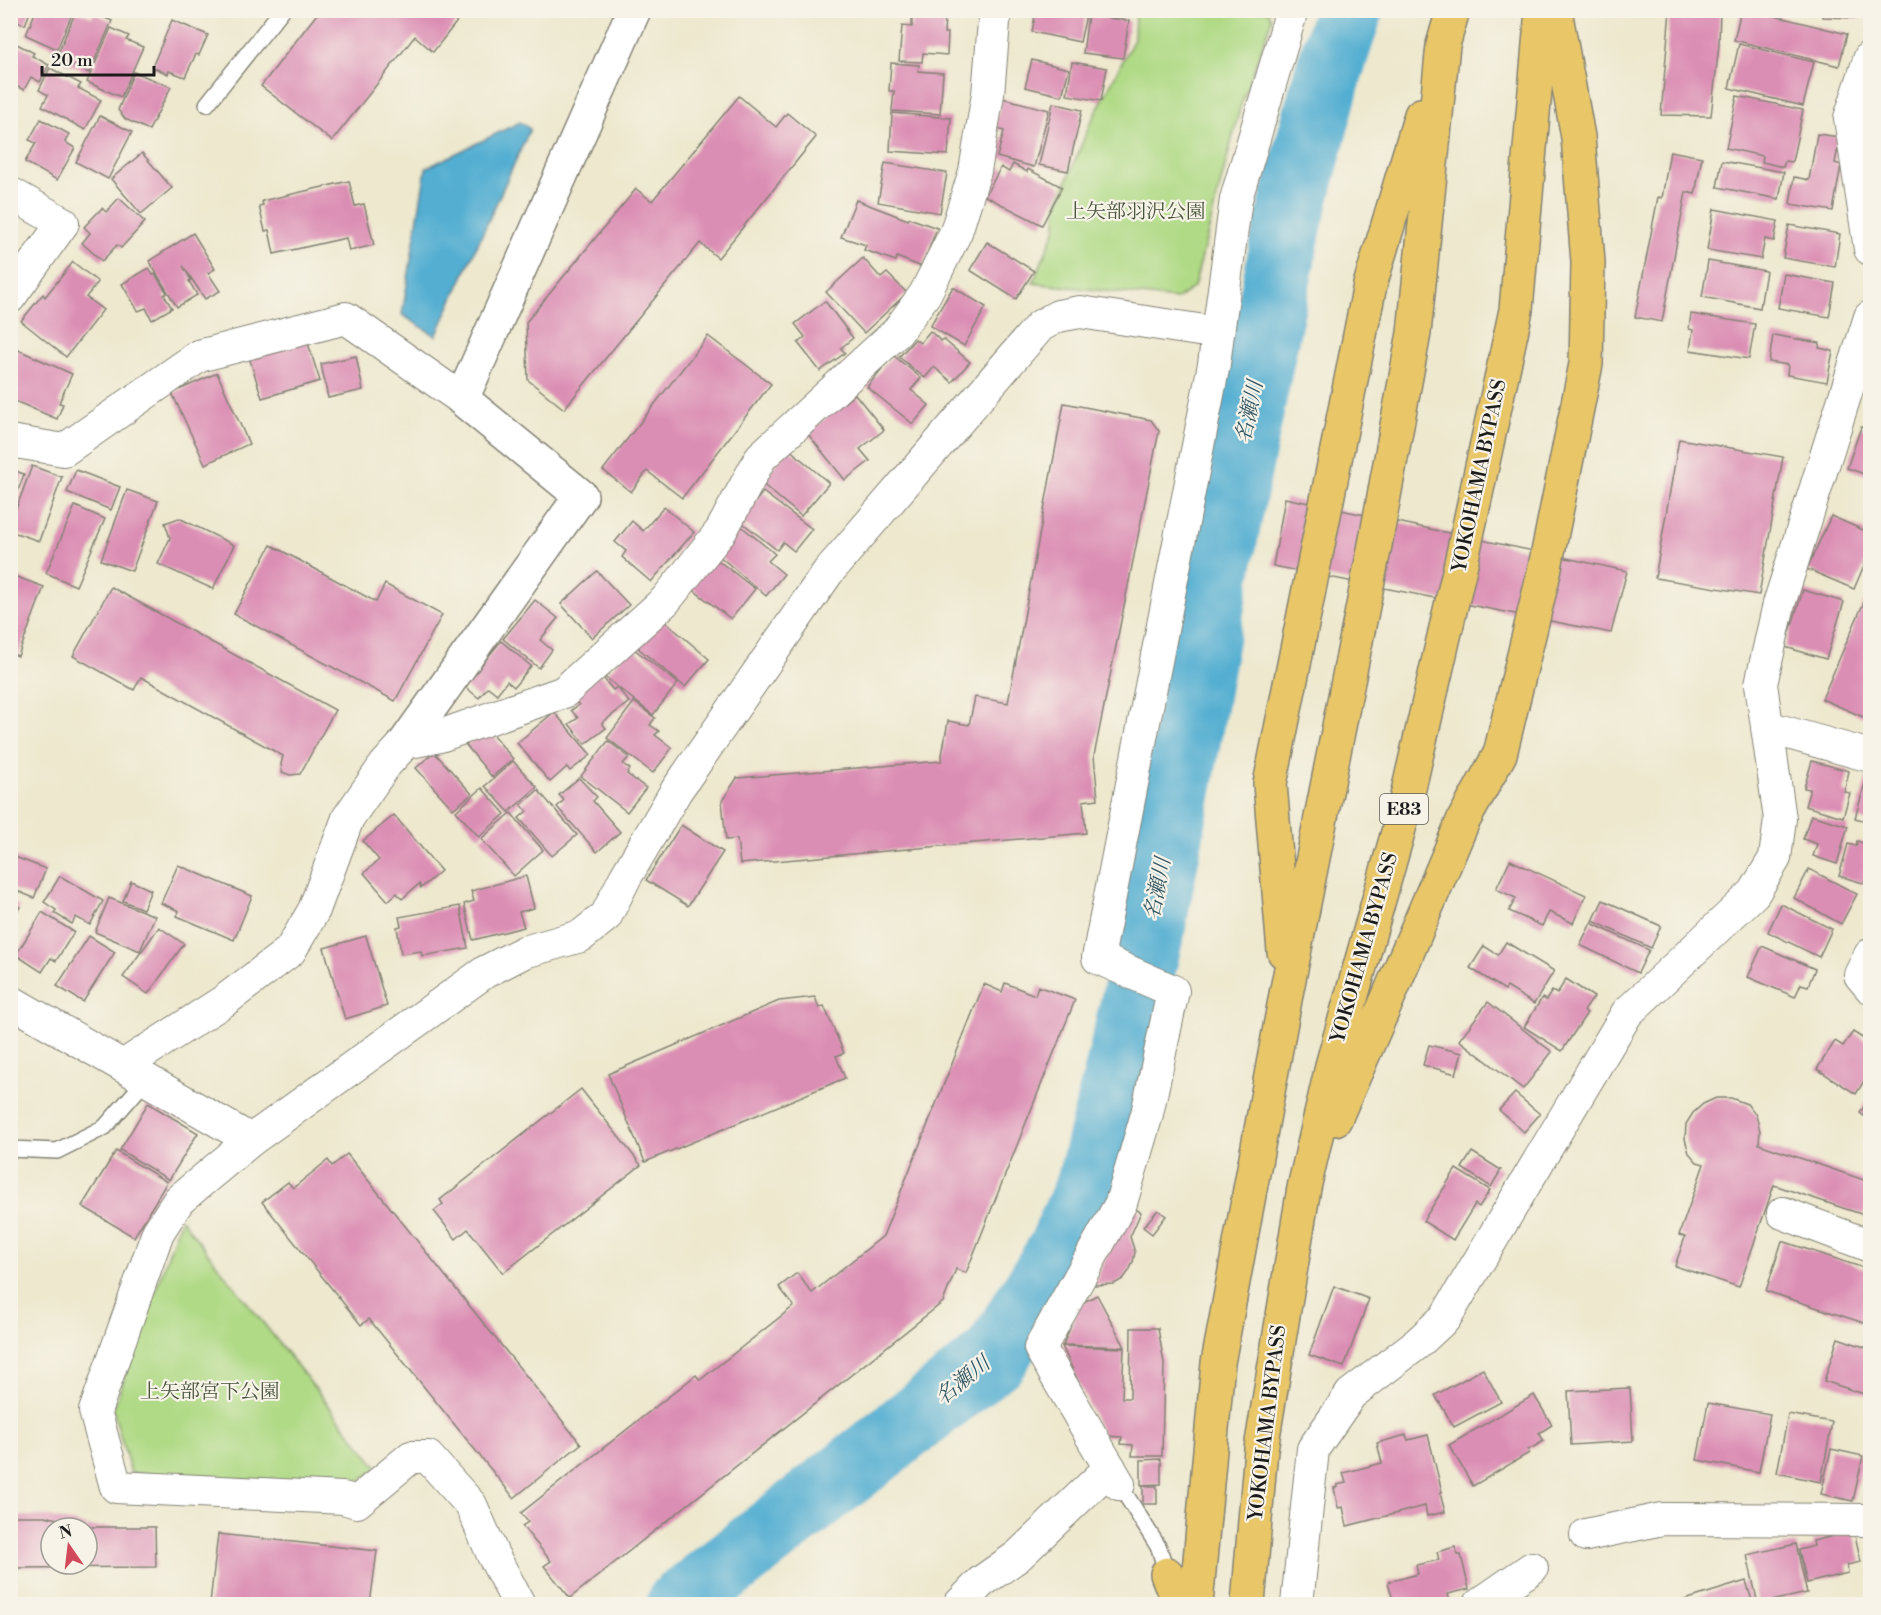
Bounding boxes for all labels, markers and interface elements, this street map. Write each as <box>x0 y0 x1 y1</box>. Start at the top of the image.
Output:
scale bar <box>42 39 154 77</box>
text: 20 m <box>51 49 93 72</box>
park label: 上矢部羽沢公園 <box>1066 200 1206 225</box>
water label: 名瀬川 <box>1231 377 1270 446</box>
street label: YOKOHAMA BYPASS <box>1447 377 1513 576</box>
road number: E83 <box>1380 794 1428 824</box>
street label: YOKOHAMA BYPASS <box>1326 850 1404 1047</box>
water label: 名瀬川 <box>1139 854 1177 922</box>
street label: YOKOHAMA BYPASS <box>1243 1324 1292 1523</box>
water label: 名瀬川 <box>930 1350 997 1411</box>
park label: 上矢部宮下公園 <box>140 1380 280 1405</box>
north arrow <box>39 1516 99 1576</box>
text: N <box>57 1521 75 1544</box>

